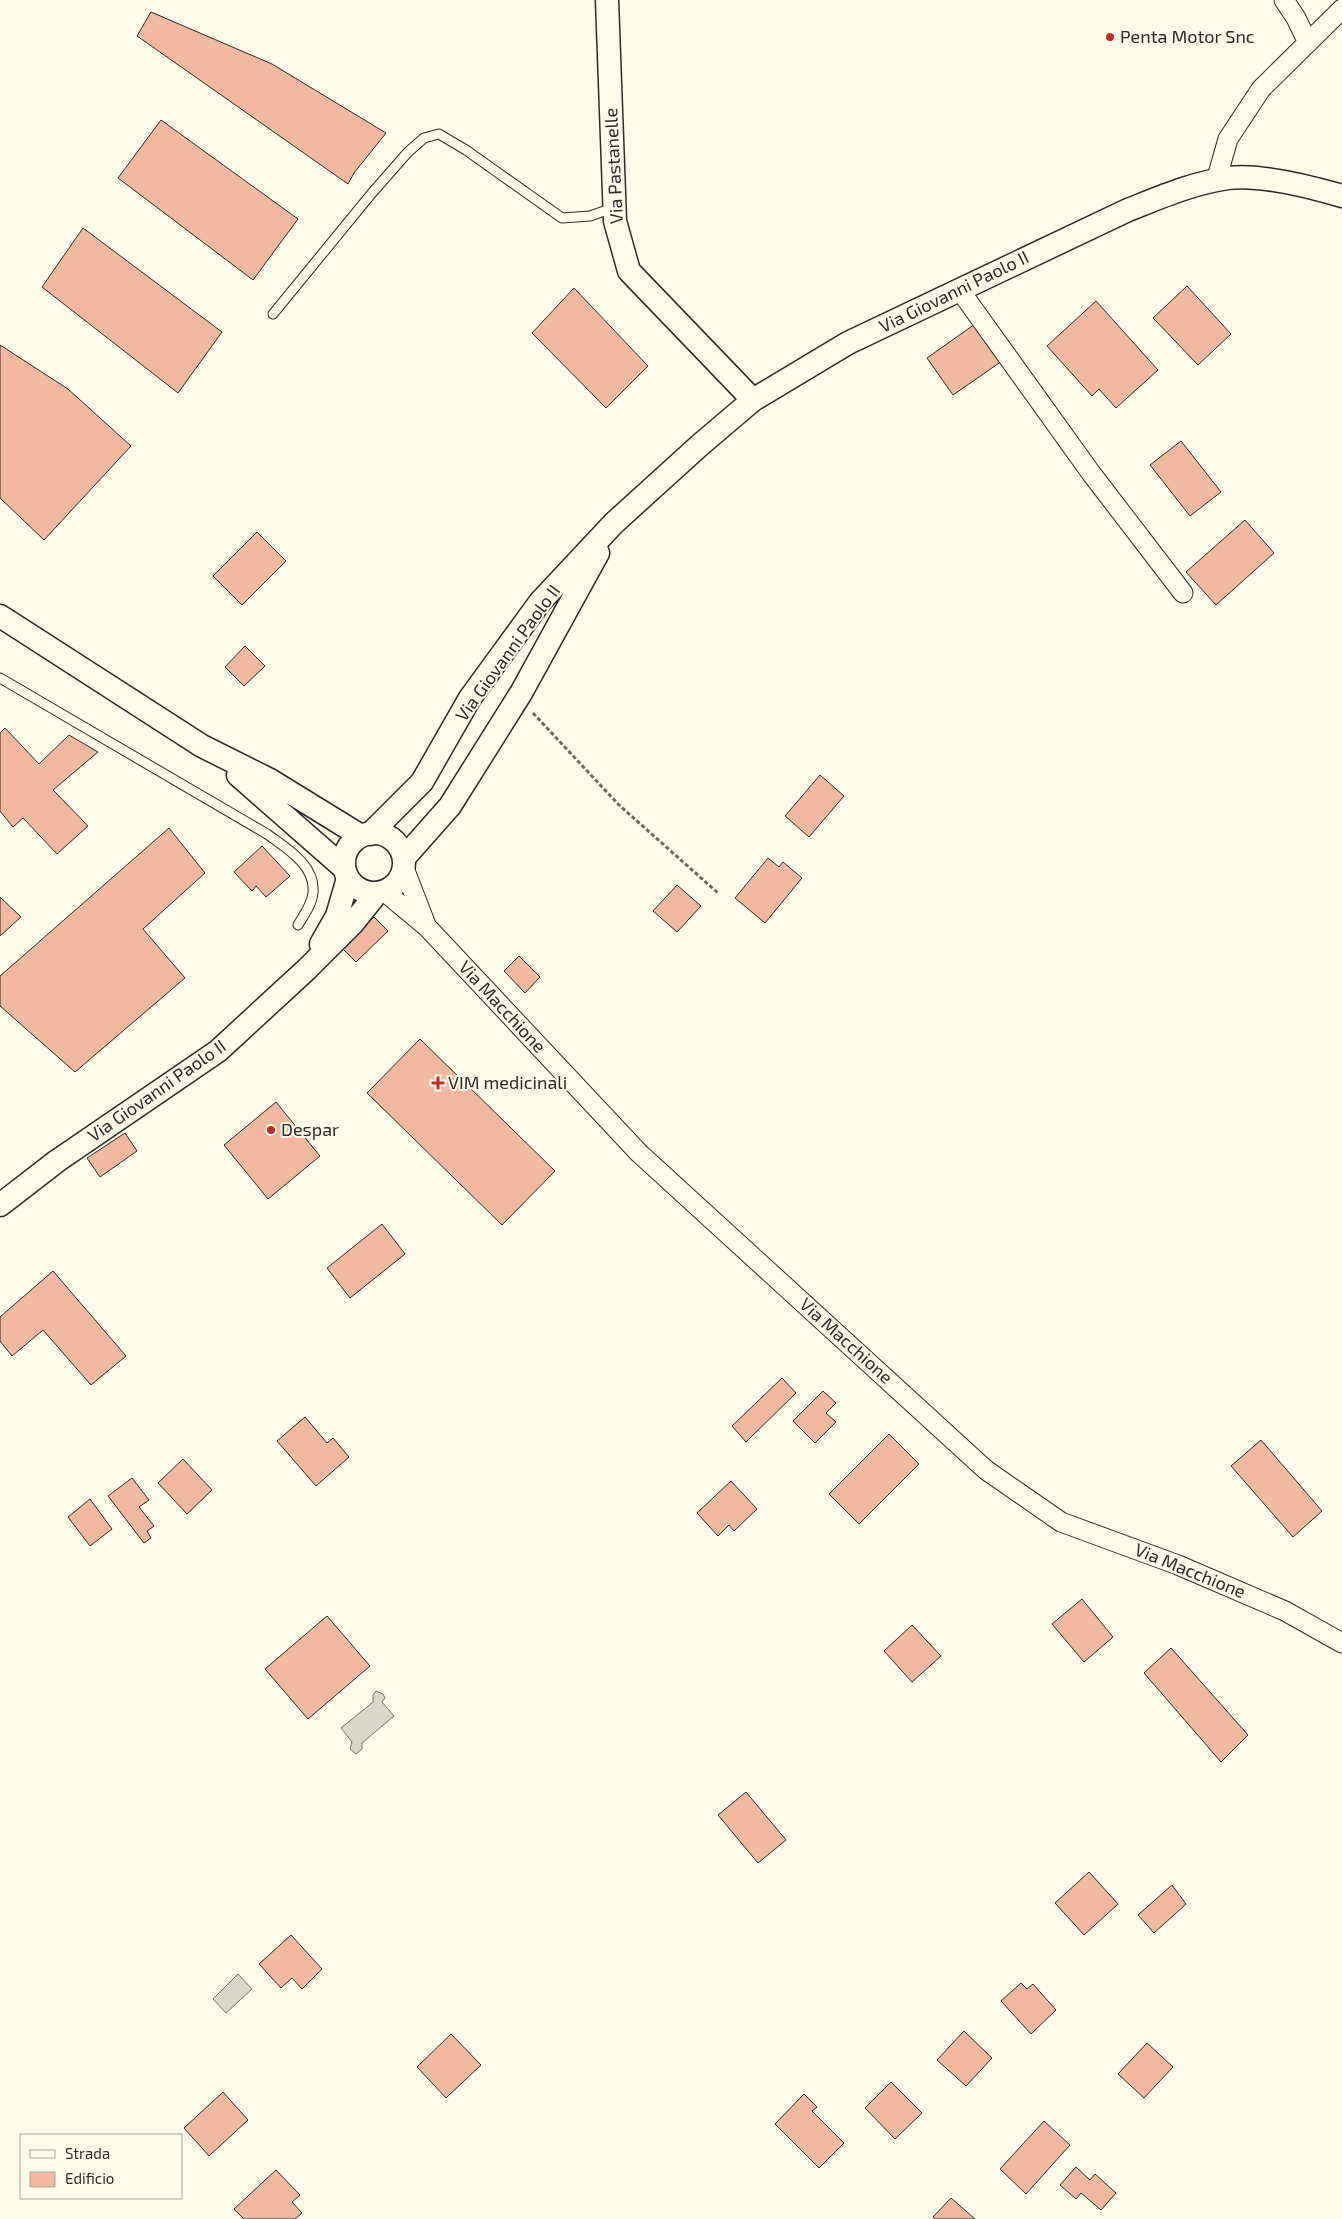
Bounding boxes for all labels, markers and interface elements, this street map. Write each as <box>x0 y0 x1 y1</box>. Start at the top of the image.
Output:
place label: Penta Motor Snc <box>1120 25 1255 47</box>
marker: Penta Motor Snc <box>1104 31 1116 43</box>
street label: Via Pastanelle <box>599 107 627 225</box>
street label: Via Giovanni Paolo II <box>875 245 1032 337</box>
street label: Via Giovanni Paolo II <box>450 580 564 725</box>
street label: Via Macchione <box>455 956 551 1057</box>
street label: Via Giovanni Paolo II <box>83 1034 230 1146</box>
place label: VIM medicinali <box>448 1071 567 1093</box>
marker: VIM medicinali <box>432 1077 444 1089</box>
place label: Despar <box>281 1118 339 1140</box>
marker: Despar <box>265 1124 277 1136</box>
street label: Via Macchione <box>796 1293 898 1388</box>
street label: Via Macchione <box>1132 1538 1249 1602</box>
legend <box>20 2134 182 2199</box>
text: Strada <box>65 2144 110 2162</box>
text: Edificio <box>65 2169 114 2187</box>

